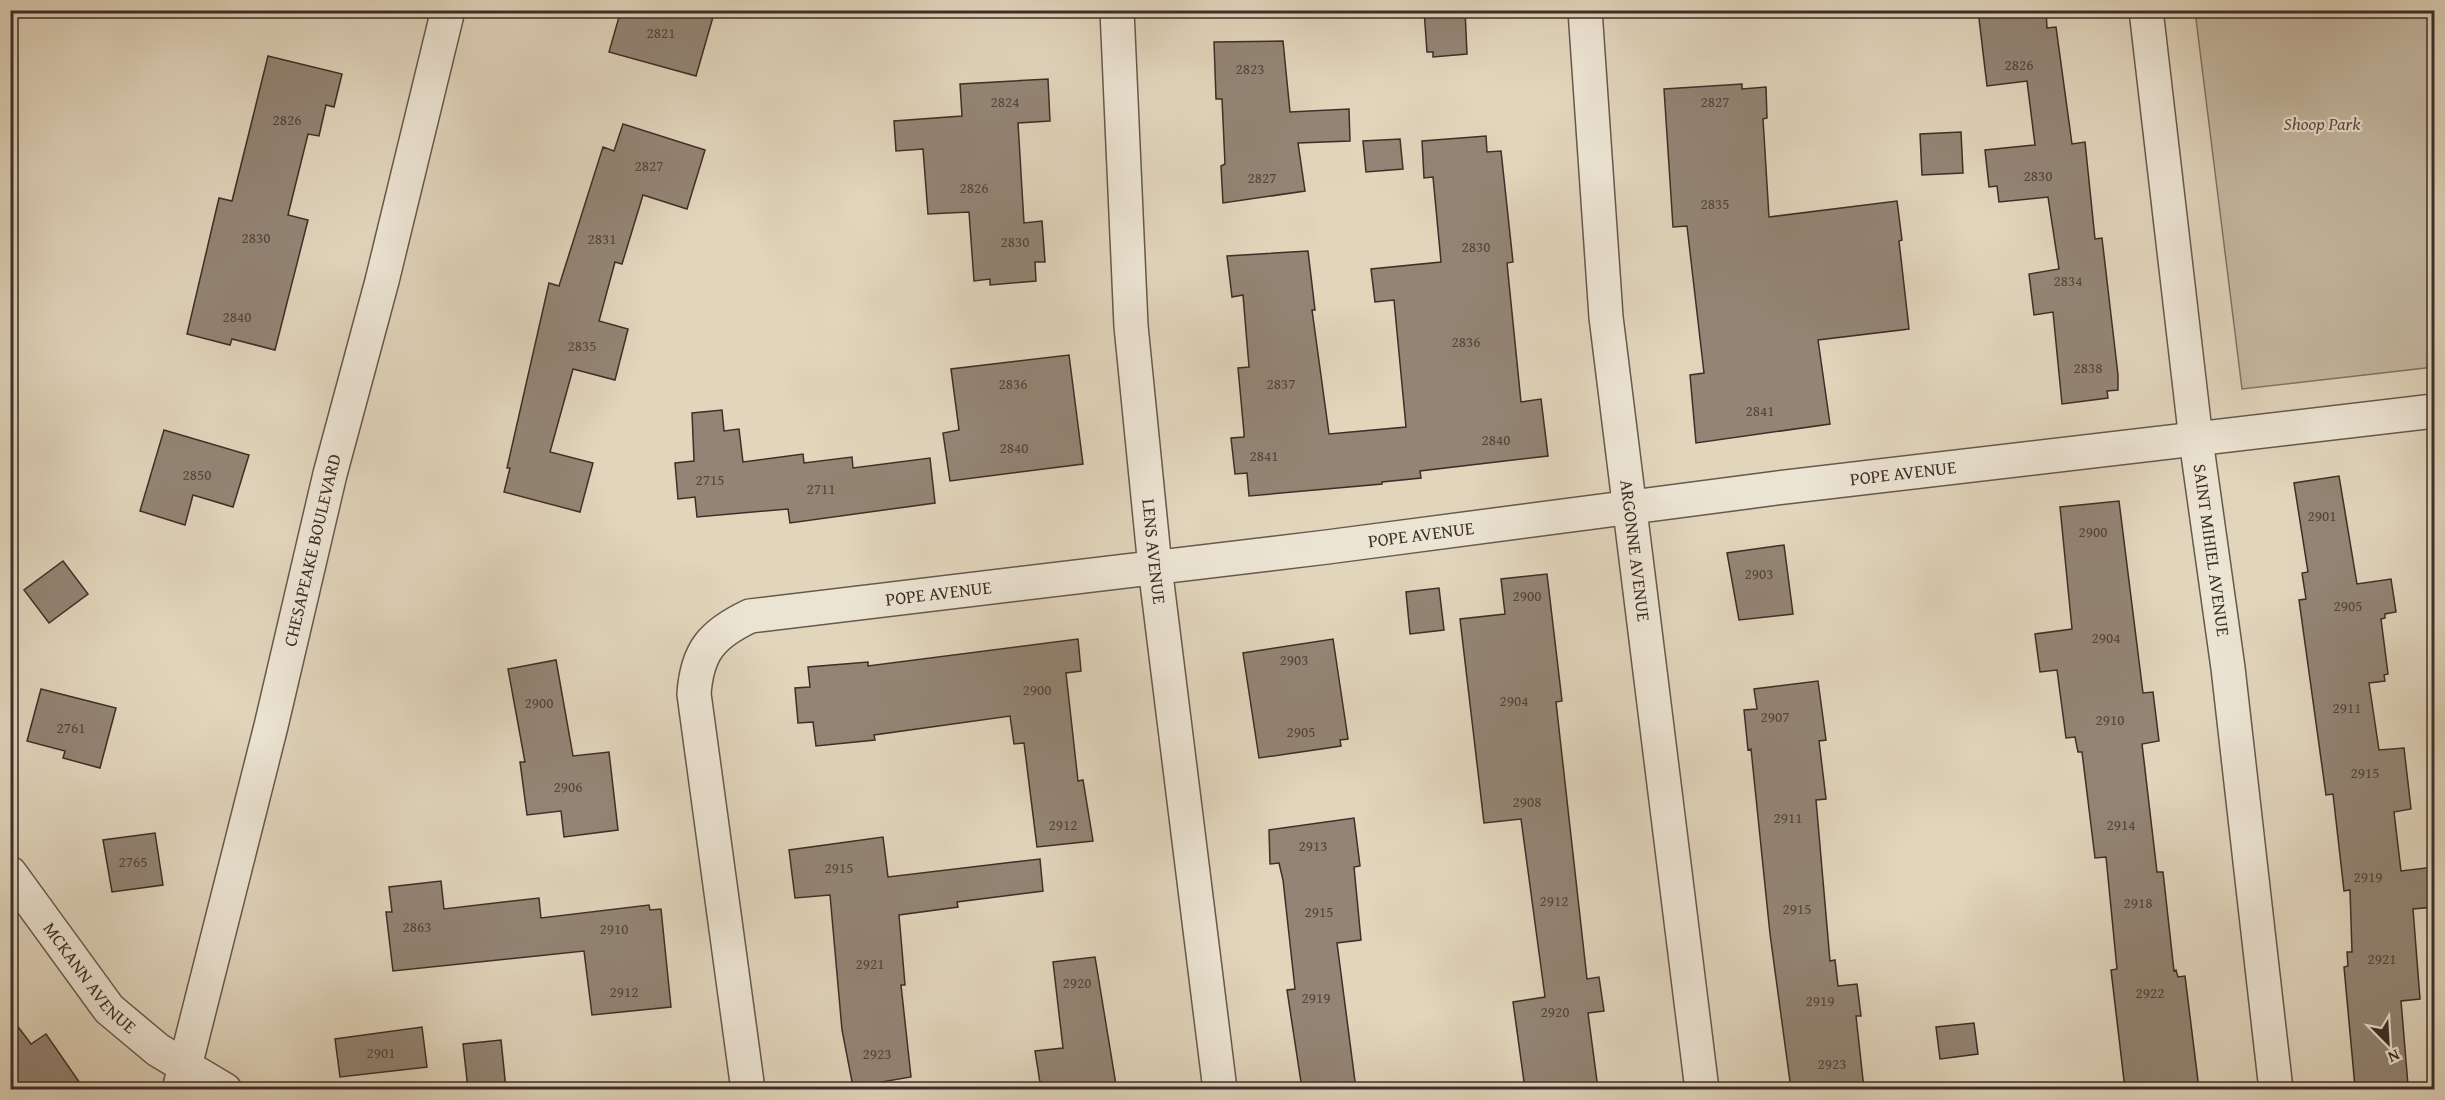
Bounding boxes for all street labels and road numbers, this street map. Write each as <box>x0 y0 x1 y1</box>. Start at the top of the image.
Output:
street label: CHESAPEAKE BOULEVARD <box>276 451 348 649</box>
street label: POPE AVENUE <box>1849 453 1957 492</box>
street label: SAINT MIHIEL AVENUE <box>2186 462 2237 638</box>
street label: ARGONNE AVENUE <box>1613 478 1658 623</box>
street label: LENS AVENUE <box>1135 498 1173 606</box>
street label: POPE AVENUE <box>1366 514 1475 554</box>
street label: POPE AVENUE <box>884 573 993 613</box>
street label: MCKANN AVENUE <box>37 916 143 1040</box>

